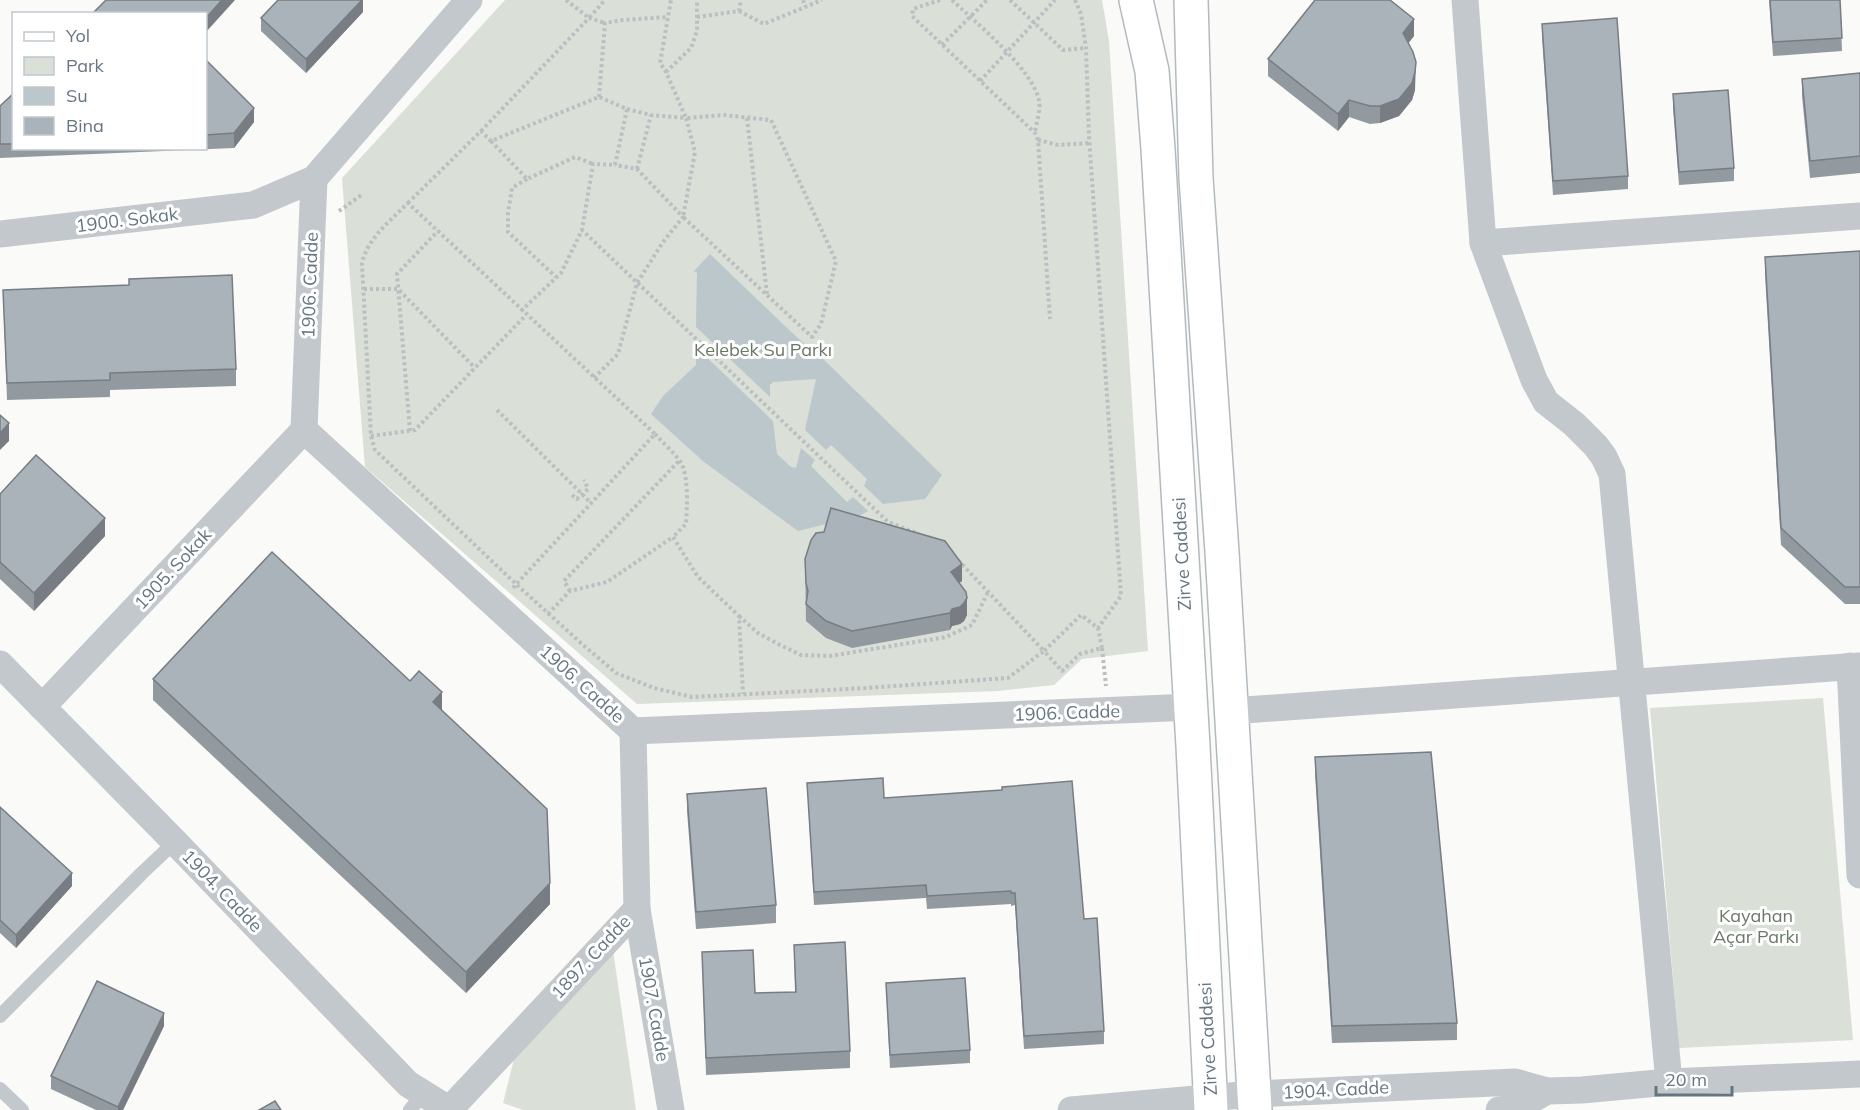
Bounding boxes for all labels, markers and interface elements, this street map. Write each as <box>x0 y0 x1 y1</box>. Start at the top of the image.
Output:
legend <box>12 12 207 150</box>
text: Yol <box>65 24 90 47</box>
text: Park <box>66 54 105 77</box>
text: Su <box>66 84 88 107</box>
text: Bina <box>66 114 104 137</box>
street label: 1900. Sokak <box>75 202 180 237</box>
street label: 1906. Cadde <box>296 232 323 338</box>
park label: Kelebek Su Parkı <box>694 338 832 361</box>
street label: Zirve Caddesi <box>1167 497 1196 611</box>
street label: 1905. Sokak <box>129 523 217 614</box>
street label: 1906. Cadde <box>535 640 629 728</box>
street label: 1906. Cadde <box>1014 699 1120 726</box>
street label: 1904. Cadde <box>177 844 268 937</box>
park label: Kayahan Açar Parkı <box>1713 904 1799 948</box>
street label: 1897. Cadde <box>546 910 635 1003</box>
street label: 1907. Cadde <box>634 955 675 1063</box>
street label: Zirve Caddesi <box>1193 982 1222 1096</box>
scale bar <box>1656 1059 1732 1097</box>
text: 20 m <box>1665 1068 1707 1091</box>
street label: 1904. Cadde <box>1282 1075 1390 1104</box>

